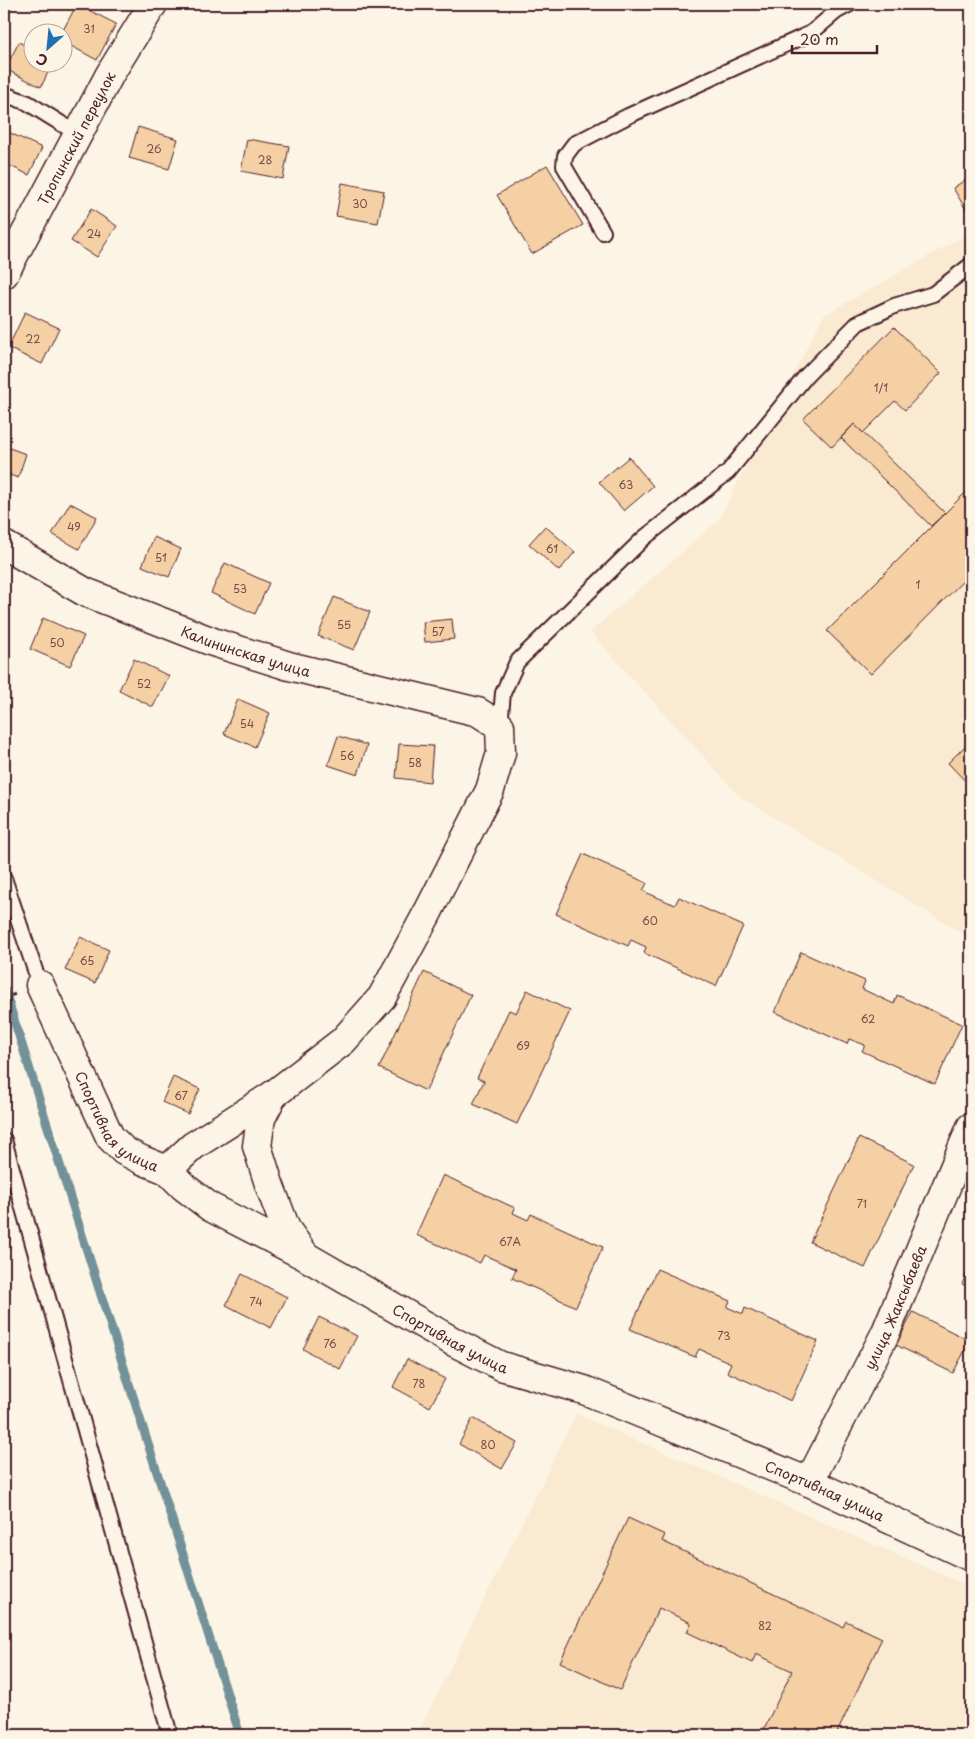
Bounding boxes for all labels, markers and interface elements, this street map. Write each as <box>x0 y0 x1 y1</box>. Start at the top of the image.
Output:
house number: 31 <box>83 20 95 37</box>
north arrow <box>22 22 72 72</box>
scale bar <box>792 22 878 54</box>
text: 20 m <box>800 27 839 50</box>
text: С <box>32 48 51 72</box>
street label: Тропинский переулок <box>32 67 120 208</box>
house number: 26 <box>146 140 162 157</box>
house number: 28 <box>258 151 272 168</box>
house number: 30 <box>352 195 368 212</box>
house number: 24 <box>87 225 101 242</box>
house number: 22 <box>26 330 40 347</box>
house number: 1/1 <box>874 379 888 396</box>
house number: 63 <box>619 476 633 493</box>
house number: 49 <box>67 518 81 535</box>
house number: 61 <box>546 540 558 557</box>
house number: 51 <box>155 549 167 566</box>
house number: 1 <box>916 576 921 593</box>
house number: 53 <box>233 580 247 597</box>
house number: 55 <box>337 616 351 633</box>
street label: Калининская улица <box>178 620 313 681</box>
house number: 57 <box>431 623 445 640</box>
house number: 50 <box>49 634 65 651</box>
house number: 52 <box>137 675 151 692</box>
house number: 54 <box>240 715 254 732</box>
house number: 56 <box>340 747 355 764</box>
house number: 58 <box>408 754 422 771</box>
house number: 60 <box>642 912 658 929</box>
house number: 65 <box>80 952 94 969</box>
house number: 62 <box>861 1010 875 1027</box>
house number: 69 <box>516 1037 530 1054</box>
street label: Спортивная улица <box>70 1067 162 1176</box>
house number: 67 <box>174 1087 188 1104</box>
house number: 71 <box>857 1195 867 1212</box>
house number: 67А <box>499 1233 522 1250</box>
street label: улица Жаксыбаева <box>858 1242 931 1373</box>
house number: 74 <box>249 1293 263 1310</box>
street label: Спортивная улица <box>389 1298 510 1378</box>
house number: 73 <box>717 1327 731 1344</box>
house number: 76 <box>323 1335 337 1352</box>
house number: 78 <box>413 1375 426 1392</box>
house number: 80 <box>481 1436 495 1453</box>
street label: Спортивная улица <box>762 1455 888 1526</box>
house number: 82 <box>758 1617 772 1634</box>

